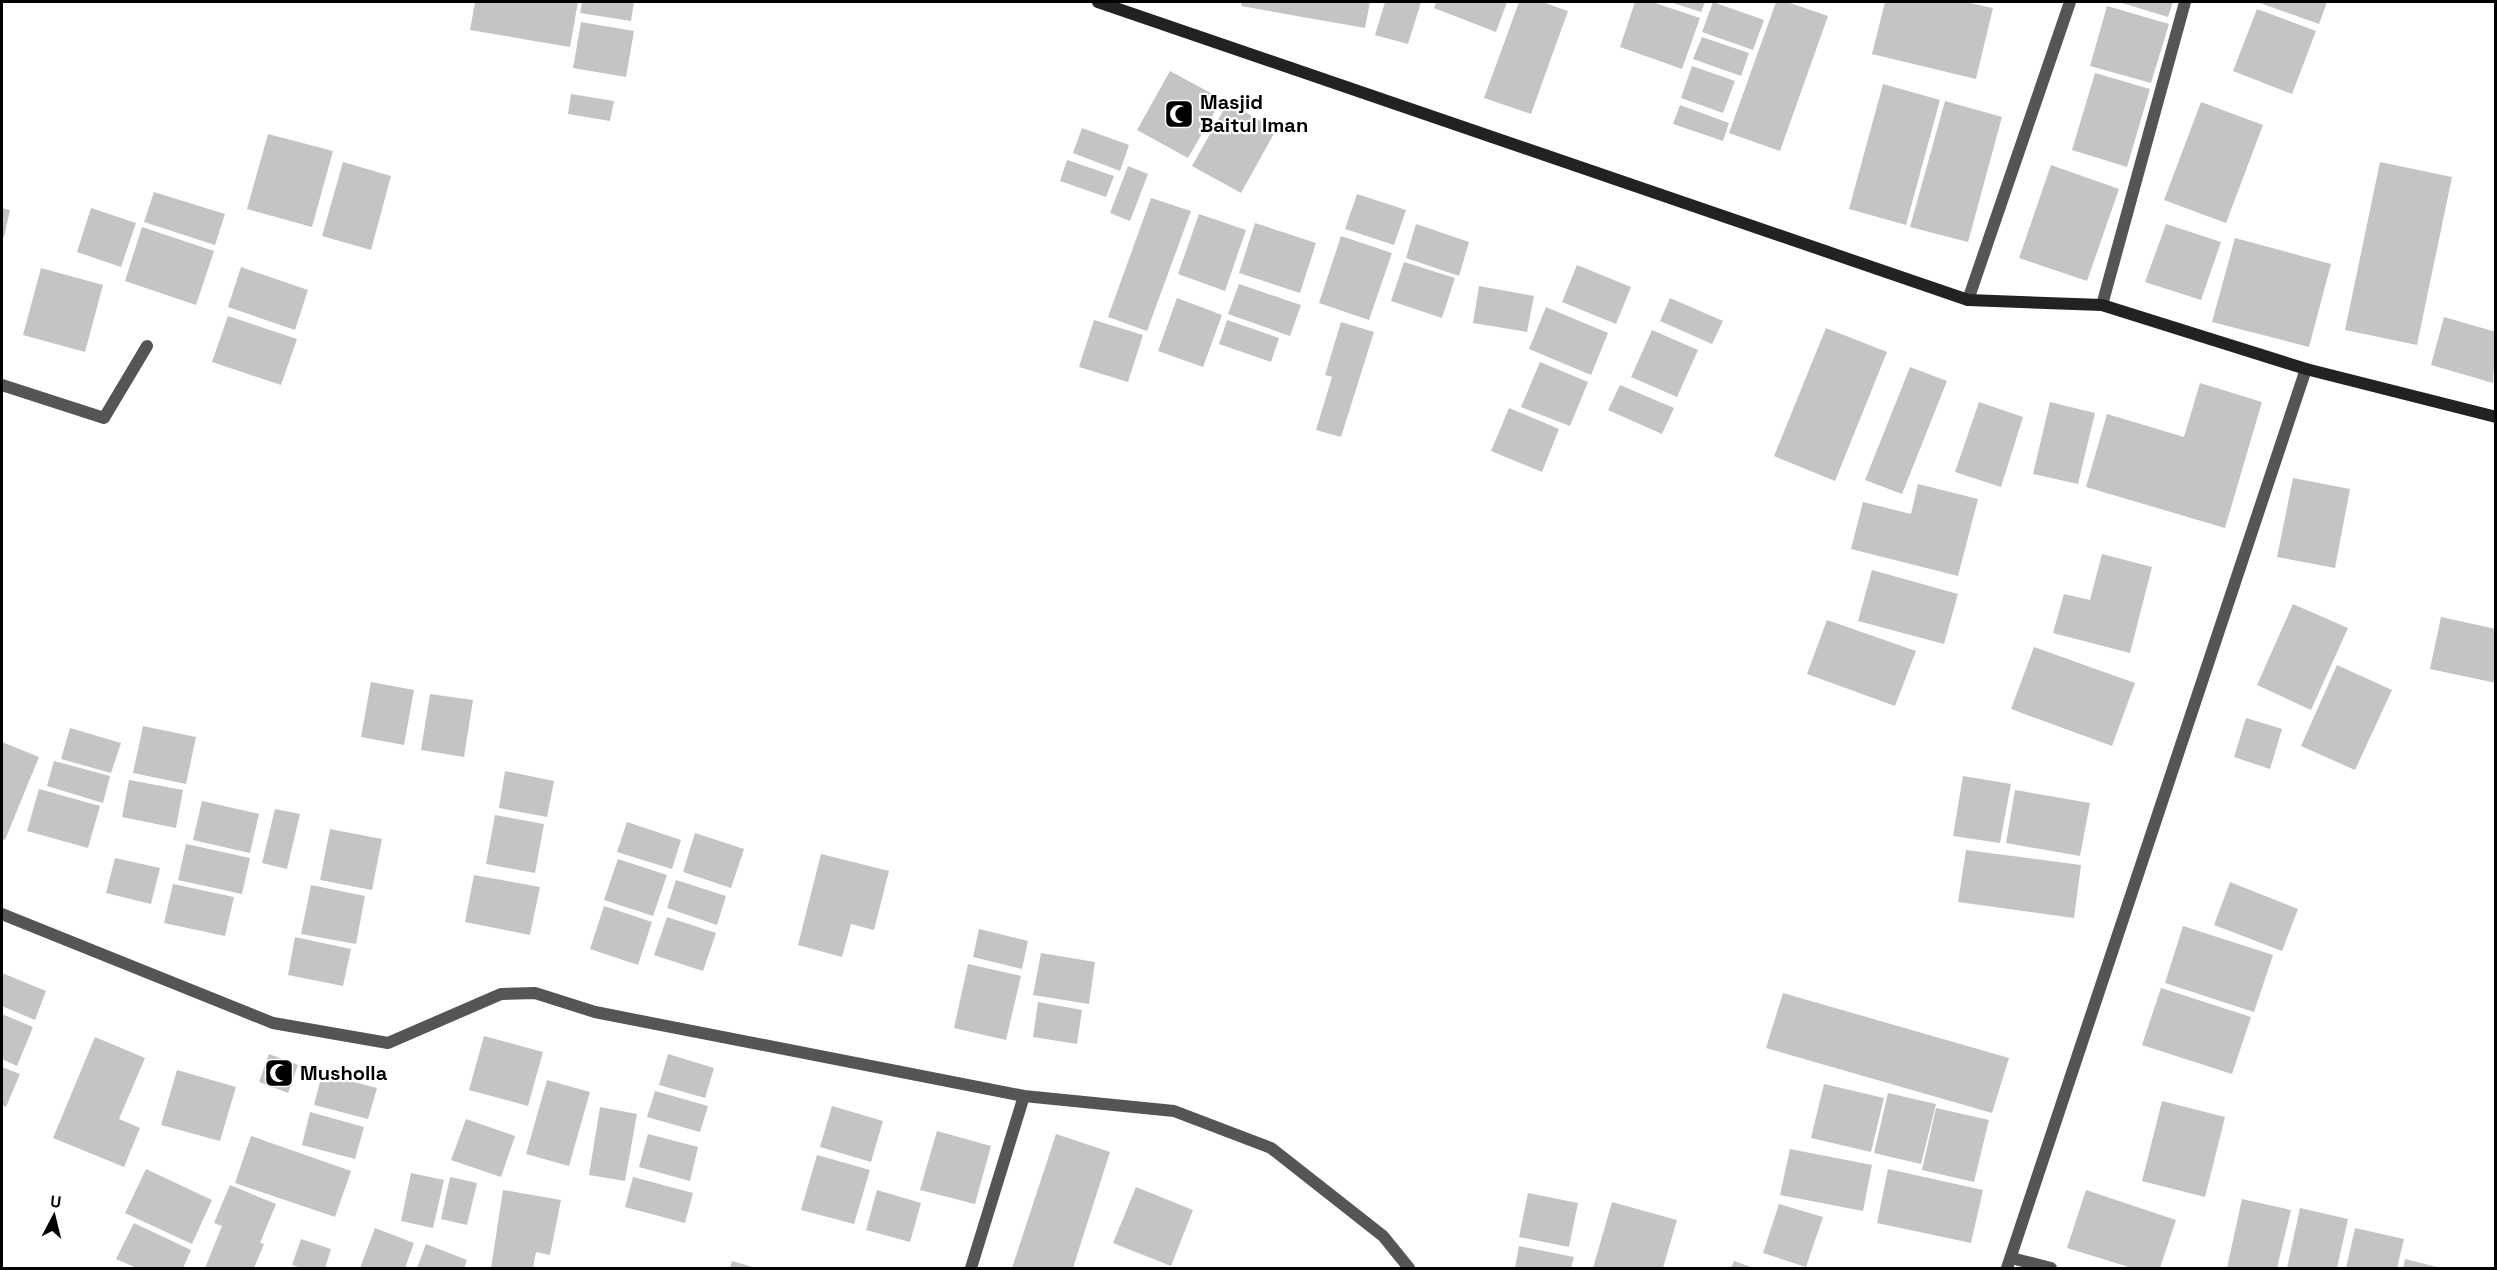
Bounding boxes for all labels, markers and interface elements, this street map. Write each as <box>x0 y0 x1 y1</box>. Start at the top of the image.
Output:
place label: Masjid Baitul Iman <box>1200 89 1308 138</box>
mosque icon: Masjid Baitul Iman <box>1163 98 1195 130</box>
mosque icon: Musholla <box>263 1057 295 1089</box>
place label: Musholla <box>300 1060 388 1086</box>
north arrow <box>24 1186 84 1246</box>
text: U <box>49 1191 62 1213</box>

